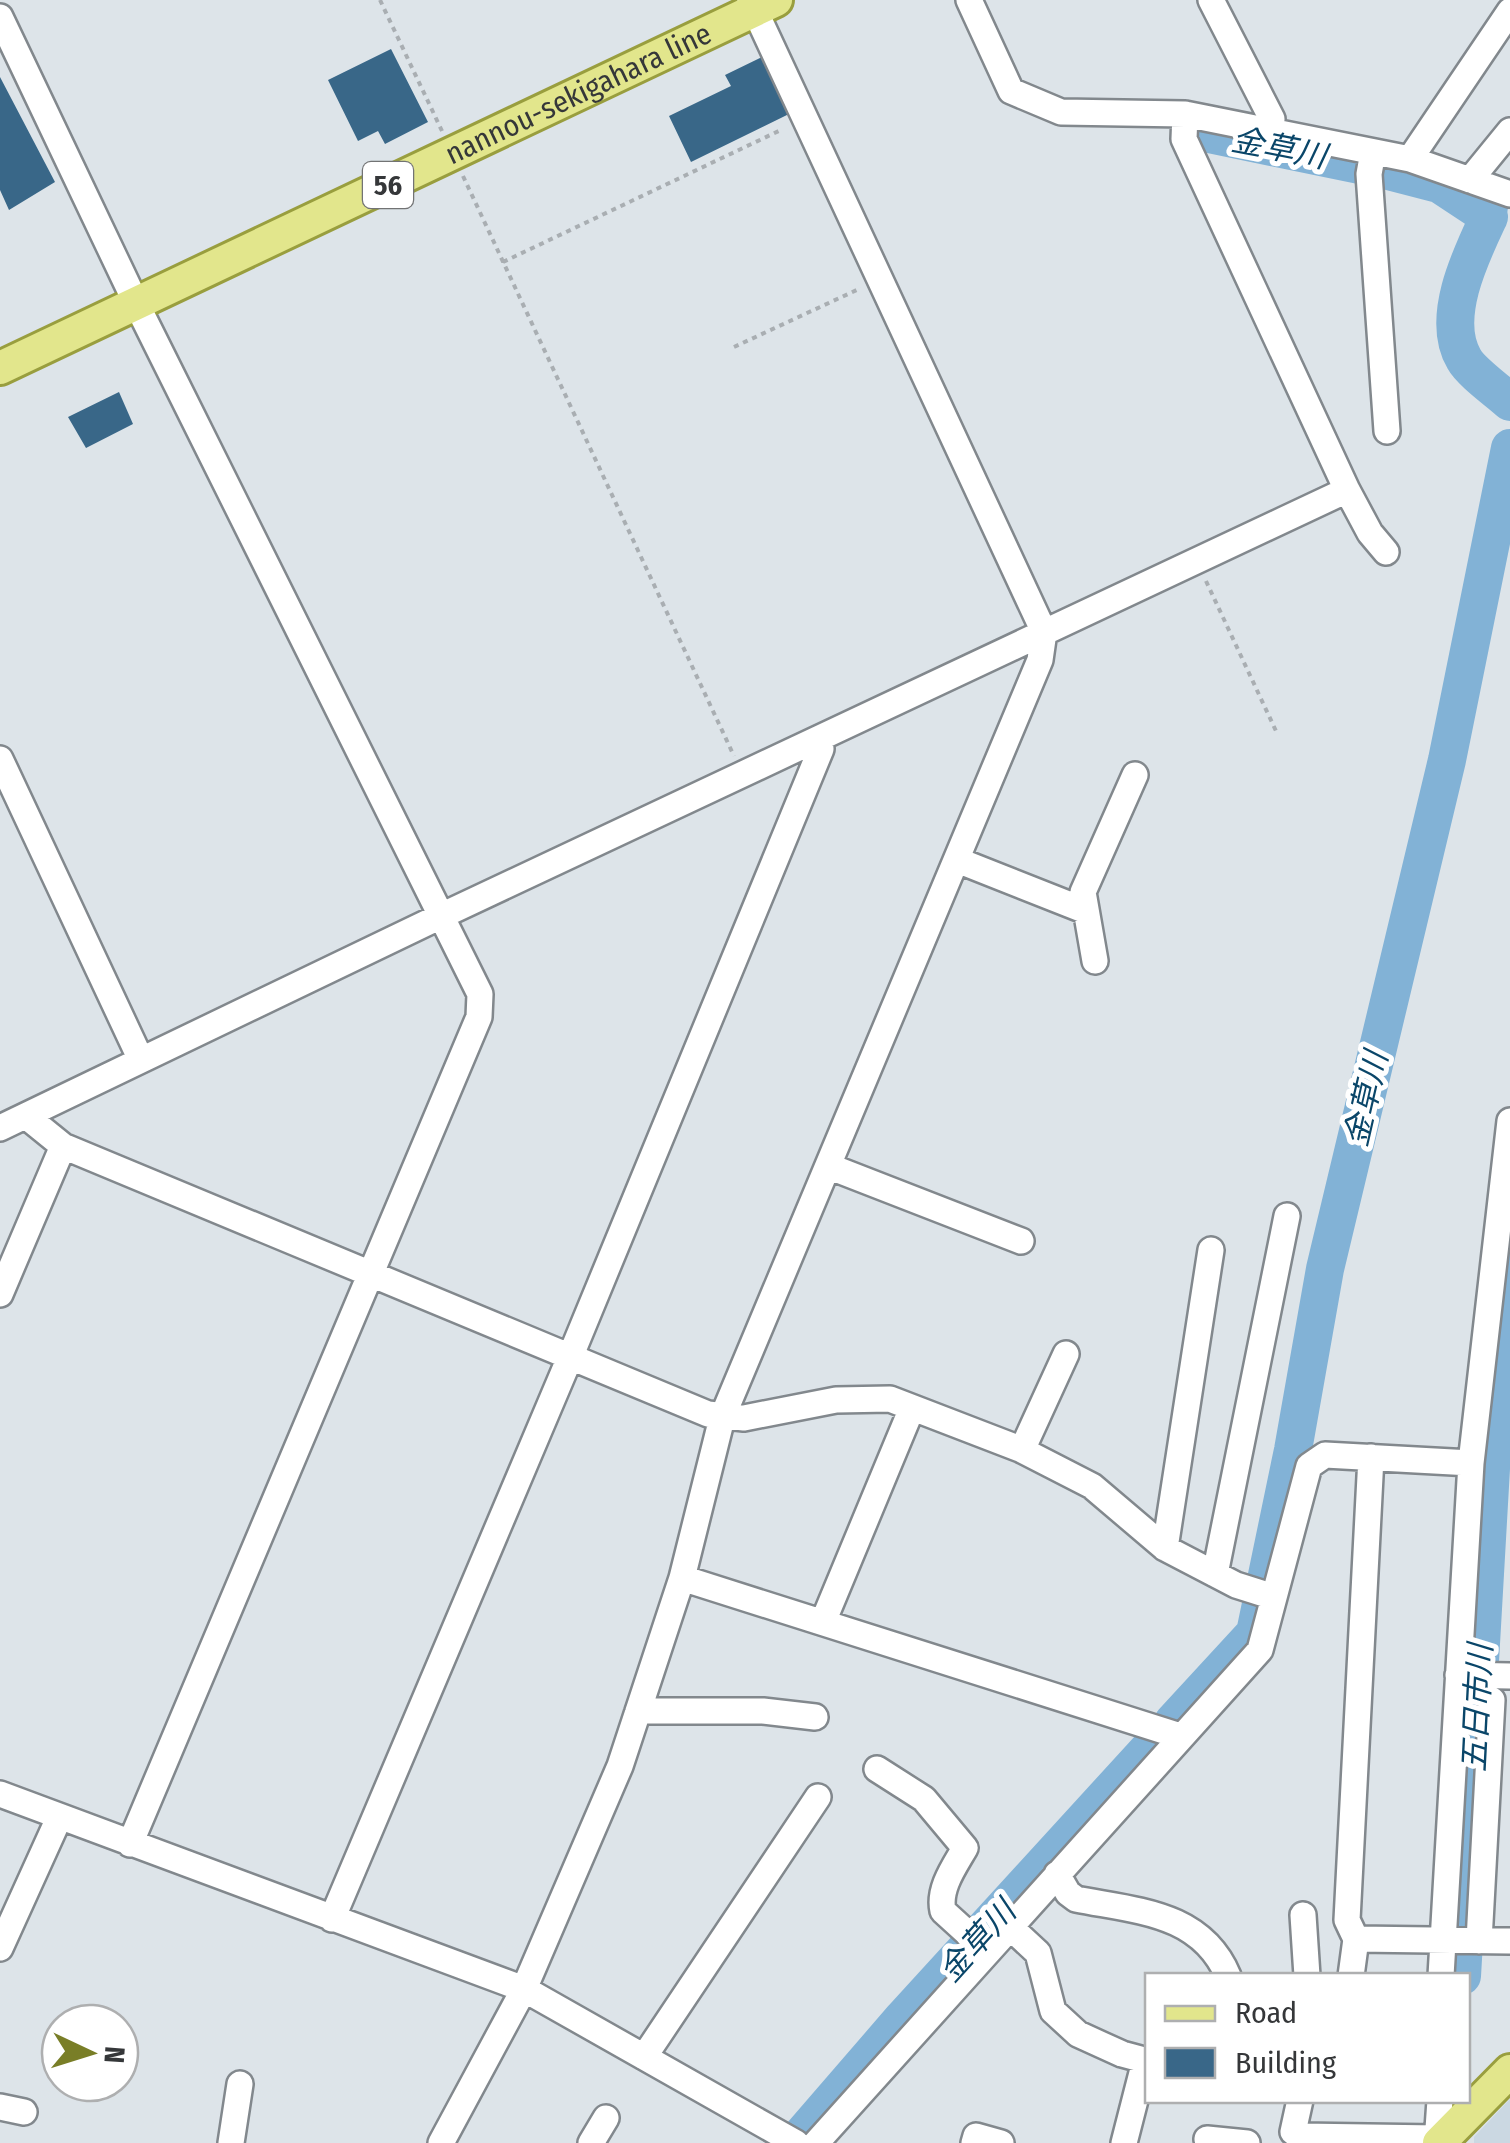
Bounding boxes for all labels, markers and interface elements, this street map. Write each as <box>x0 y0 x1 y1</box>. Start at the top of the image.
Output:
street label: nannou-sekigahara line <box>440 15 717 172</box>
water label: 金草川 <box>1228 120 1333 176</box>
road number: 56 <box>363 162 413 208</box>
water label: 金草川 <box>1337 1045 1396 1150</box>
water label: 五日市川 <box>1455 1640 1499 1773</box>
water label: 金草川 <box>931 1890 1025 1989</box>
legend <box>1145 1973 1470 2103</box>
text: Road <box>1235 1995 1297 2031</box>
north arrow <box>40 2003 140 2103</box>
text: N <box>97 2045 131 2064</box>
text: Building <box>1235 2045 1337 2081</box>

